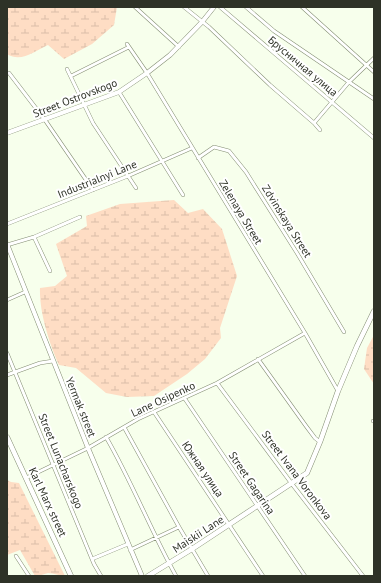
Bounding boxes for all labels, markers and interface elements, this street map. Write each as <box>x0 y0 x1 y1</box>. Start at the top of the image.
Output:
street label: Брусничная улица <box>265 33 341 99</box>
street label: Street Ostrovskogo <box>31 75 119 121</box>
street label: Industrialnyi Lane <box>55 157 139 201</box>
street label: Zelenaya Street <box>216 177 266 247</box>
street label: Zdvinskaya Street <box>259 182 315 260</box>
street label: Yermak street <box>63 375 100 439</box>
street label: Lane Osipenko <box>129 378 197 420</box>
street label: Street Lunacharskogo <box>35 411 87 511</box>
street label: Street Ivana Voronkova <box>259 428 335 522</box>
street label: Южная улица <box>179 438 227 500</box>
street label: Street Gagarina <box>226 449 278 517</box>
street label: Karl Marx street <box>26 465 70 539</box>
street label: Maiskii Lane <box>170 512 227 556</box>

